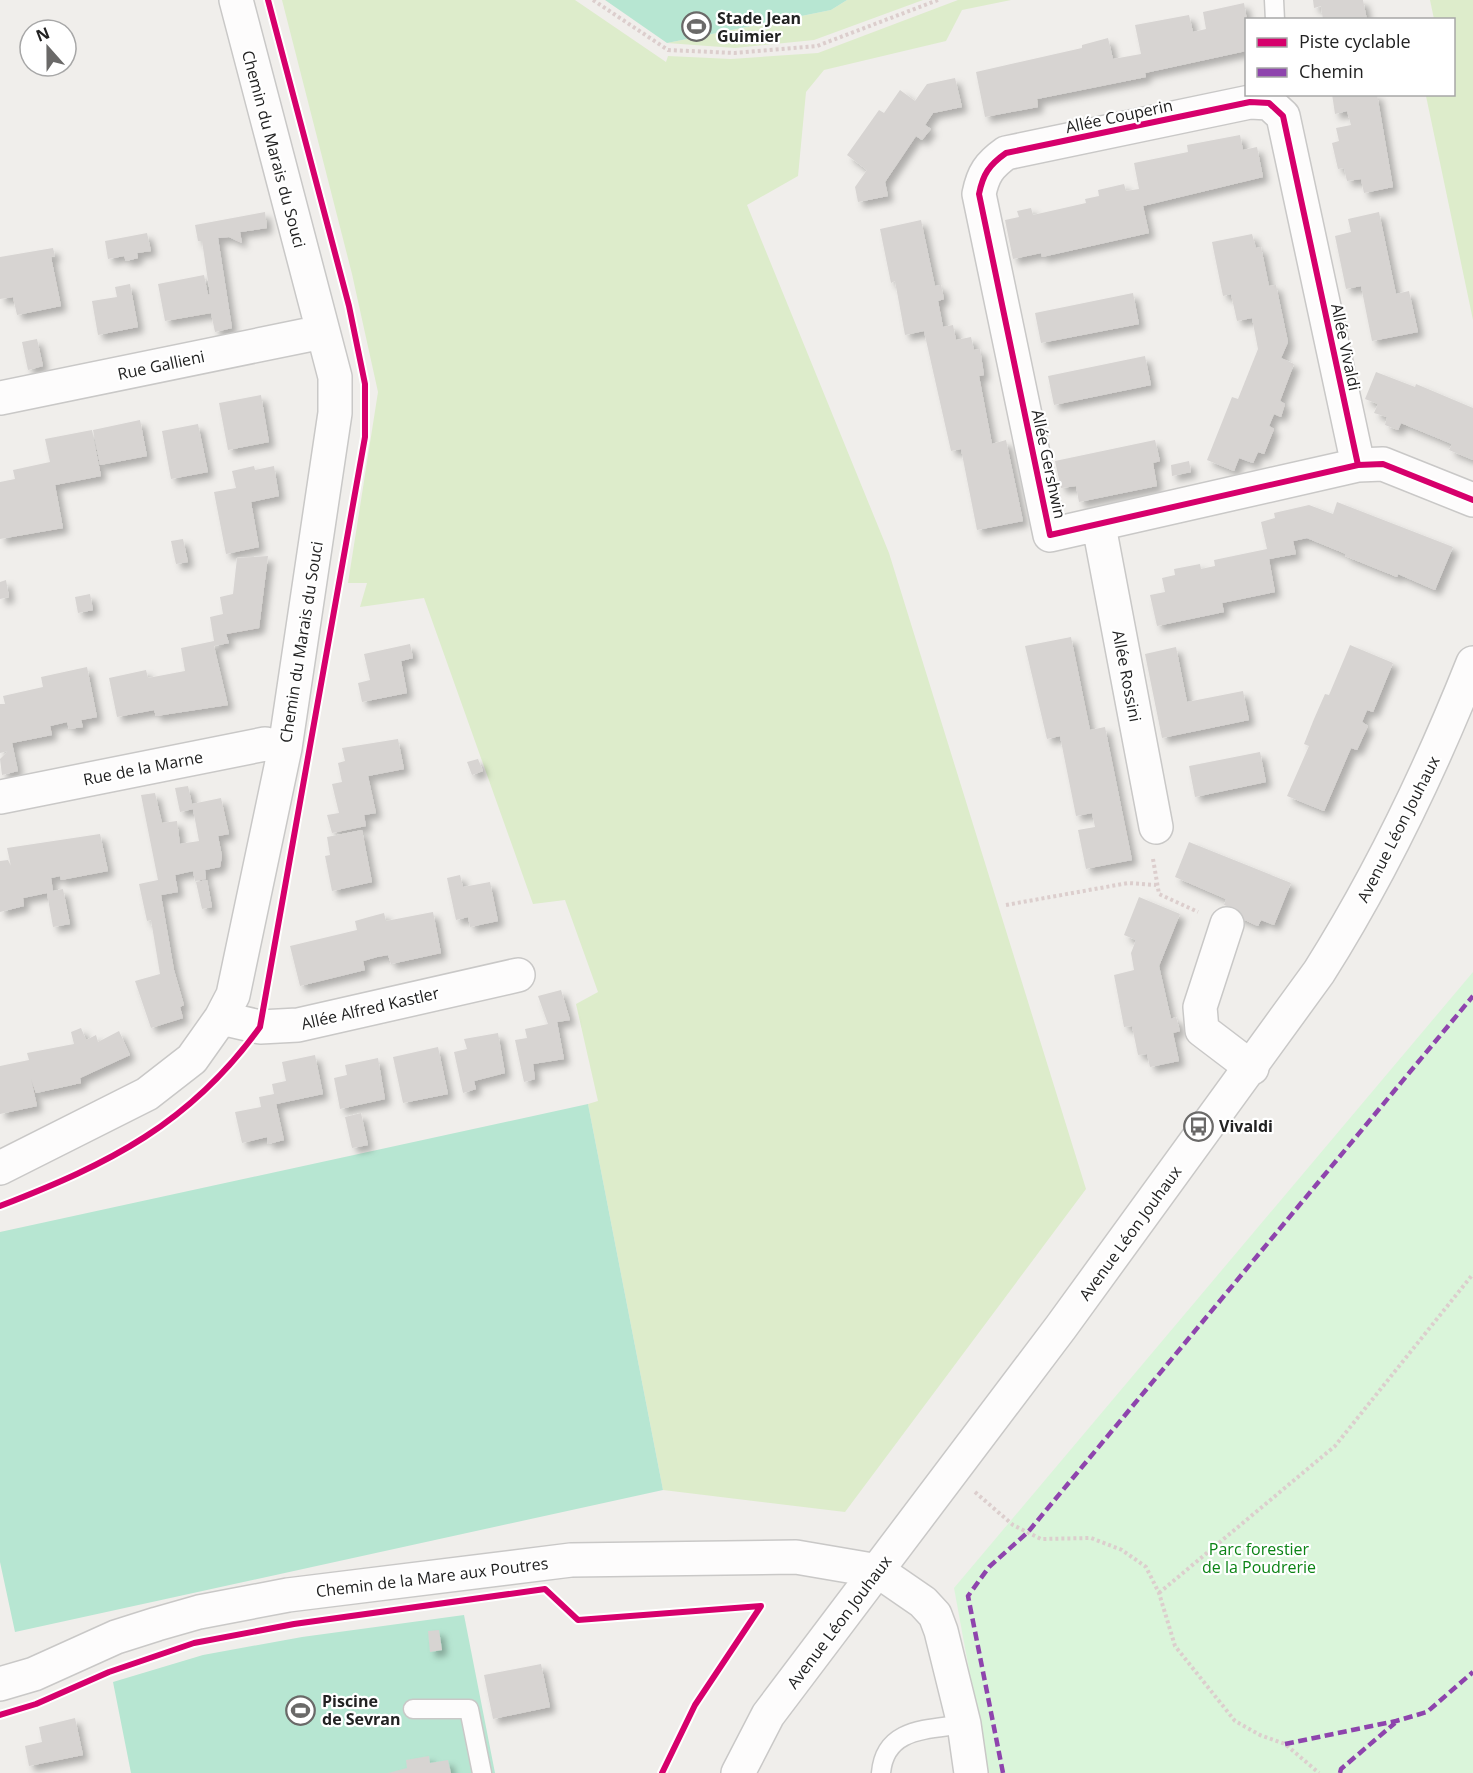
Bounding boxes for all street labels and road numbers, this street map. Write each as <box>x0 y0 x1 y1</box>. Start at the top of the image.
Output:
street label: Chemin du Marais du Souci <box>237 48 311 250</box>
street label: Allée Couperin <box>1063 94 1175 138</box>
street label: Allée Vivaldi <box>1326 301 1366 393</box>
street label: Rue Gallieni <box>116 345 206 385</box>
street label: Allée Gershwin <box>1027 407 1071 521</box>
street label: Chemin du Marais du Souci <box>274 540 328 744</box>
street label: Allée Rossini <box>1107 628 1147 724</box>
street label: Rue de la Marne <box>81 746 205 790</box>
street label: Avenue Léon Jouhaux <box>1352 752 1445 906</box>
street label: Allée Alfred Kastler <box>299 981 442 1035</box>
street label: Avenue Léon Jouhaux <box>1074 1161 1187 1305</box>
street label: Avenue Léon Jouhaux <box>782 1550 897 1693</box>
street label: Chemin de la Mare aux Poutres <box>315 1552 549 1602</box>

